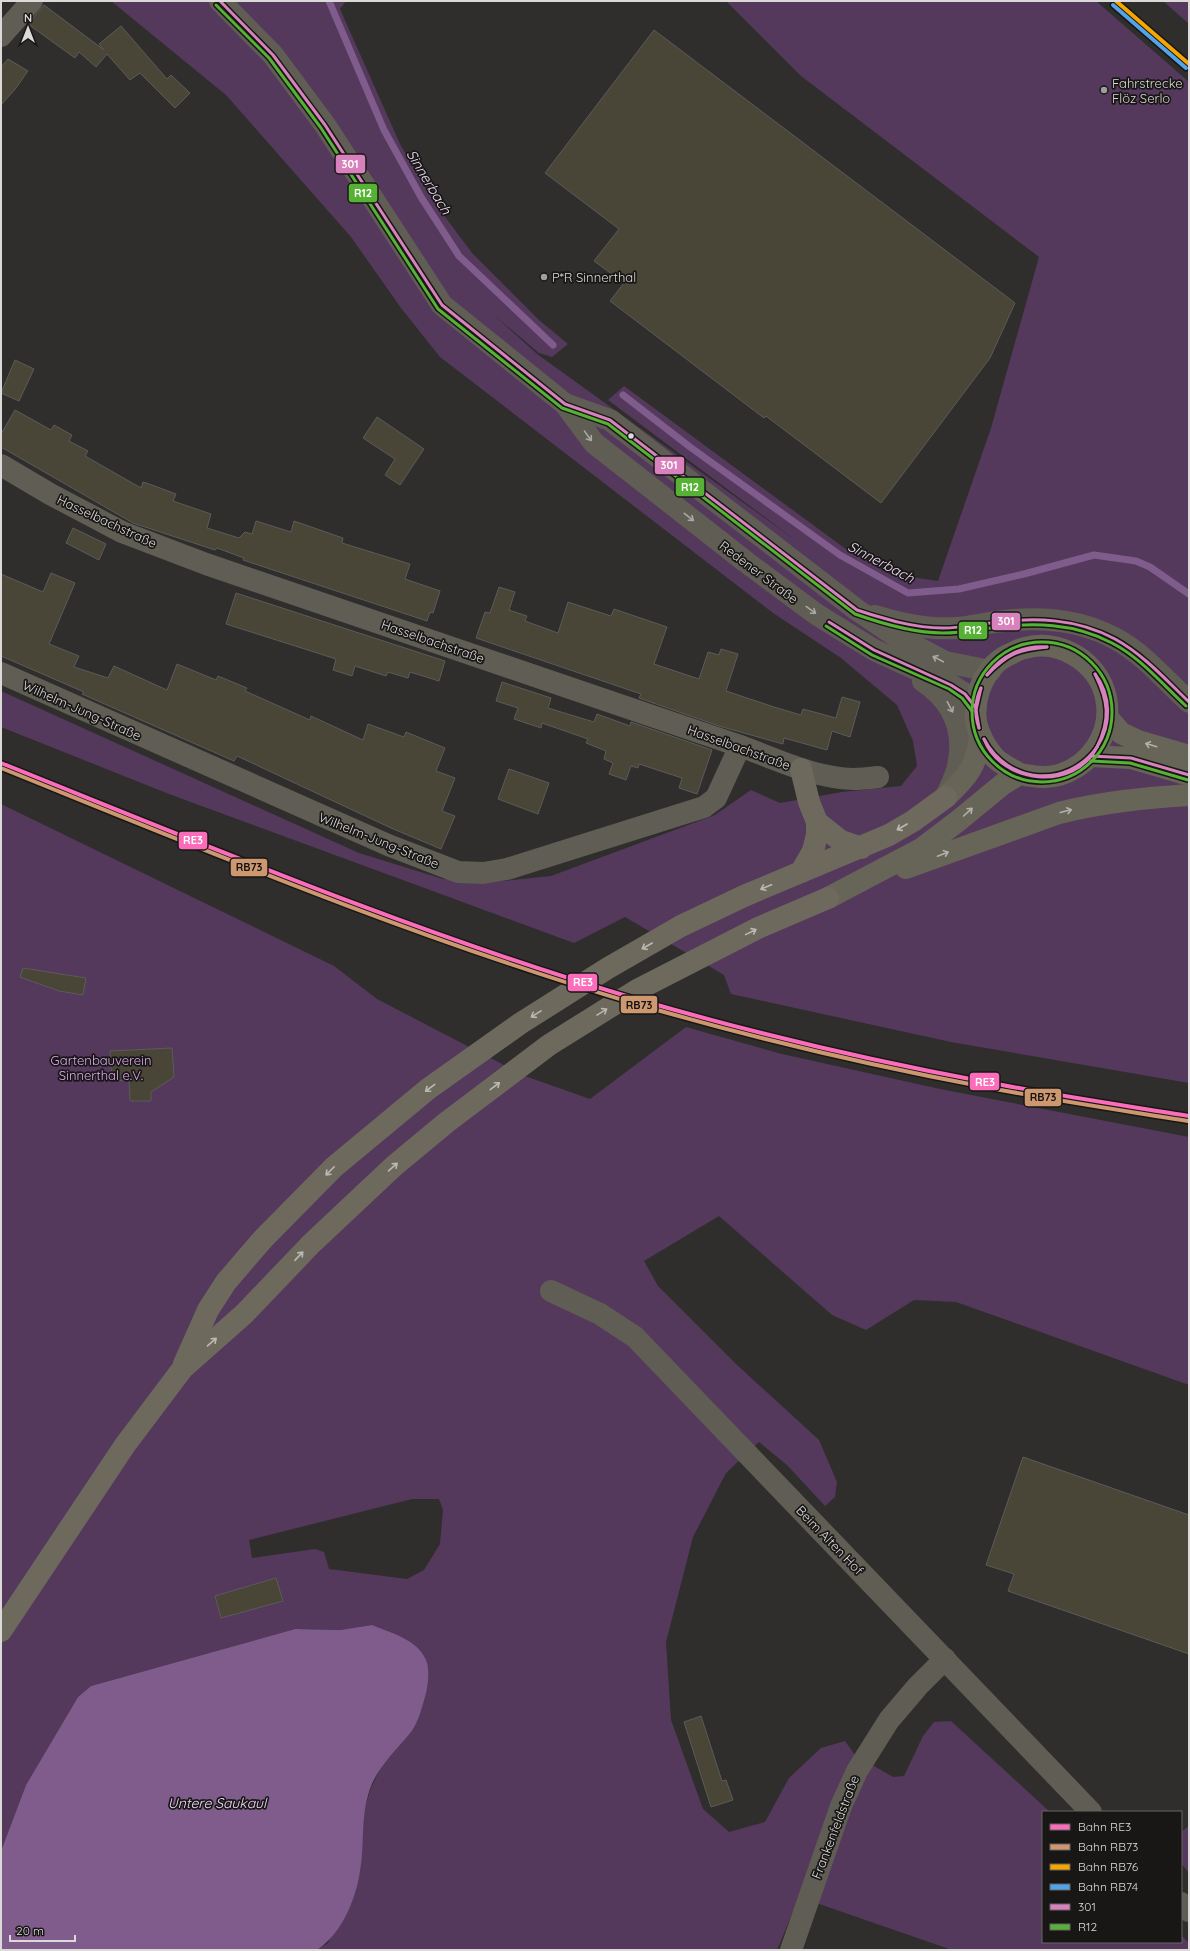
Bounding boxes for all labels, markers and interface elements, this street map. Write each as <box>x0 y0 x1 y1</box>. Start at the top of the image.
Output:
north arrow <box>8 8 48 48</box>
text: N <box>24 11 32 25</box>
place label: Fahrstrecke Flöz Serlo <box>1112 75 1183 106</box>
marker: Fahrstrecke Flöz Serlo <box>1099 85 1109 95</box>
water label: Sinnerbach <box>403 146 456 219</box>
line badge: 301 <box>335 154 366 174</box>
text: 301 <box>342 157 358 171</box>
line badge: R12 <box>348 183 378 203</box>
text: R12 <box>354 186 372 200</box>
place label: P*R Sinnerthal <box>552 269 636 285</box>
marker: P*R Sinnerthal <box>539 272 549 282</box>
one-way arrow <box>584 430 592 441</box>
unlabelled marker <box>626 431 636 441</box>
line badge: 301 <box>654 456 685 475</box>
text: 301 <box>661 458 677 472</box>
line badge: R12 <box>675 477 705 497</box>
text: R12 <box>681 480 699 494</box>
street label: Hasselbachstraße <box>55 491 159 551</box>
one-way arrow <box>683 513 694 522</box>
street label: Redener Straße <box>717 537 801 607</box>
water label: Sinnerbach <box>845 537 918 587</box>
one-way arrow <box>806 606 817 615</box>
line badge: 301 <box>991 612 1021 631</box>
text: 301 <box>998 614 1014 628</box>
street label: Hasselbachstraße <box>379 616 487 666</box>
line badge: R12 <box>958 621 988 640</box>
text: R12 <box>964 623 982 637</box>
one-way arrow <box>933 654 945 662</box>
street label: Wilhelm-Jung-Straße <box>20 677 144 743</box>
one-way arrow <box>946 700 954 712</box>
street label: Hasselbachstraße <box>685 721 793 773</box>
one-way arrow <box>1145 741 1158 748</box>
one-way arrow <box>1059 807 1072 814</box>
one-way arrow <box>963 808 974 817</box>
street label: Wilhelm-Jung-Straße <box>317 809 441 871</box>
one-way arrow <box>896 824 908 832</box>
line badge: RE3 <box>178 831 208 850</box>
text: RE3 <box>183 833 203 847</box>
one-way arrow <box>937 850 949 858</box>
line badge: RB73 <box>230 858 268 877</box>
text: RB73 <box>236 860 262 874</box>
one-way arrow <box>760 884 772 891</box>
one-way arrow <box>745 928 757 935</box>
one-way arrow <box>641 942 653 950</box>
line badge: RE3 <box>567 973 598 992</box>
text: RE3 <box>573 975 593 989</box>
line badge: RB73 <box>620 995 658 1014</box>
text: RB73 <box>626 998 652 1012</box>
one-way arrow <box>596 1008 607 1016</box>
one-way arrow <box>530 1010 542 1018</box>
park label: Gartenbauverein Sinnerthal e.V. <box>51 1052 151 1083</box>
line badge: RE3 <box>969 1072 1000 1091</box>
text: RE3 <box>975 1075 995 1089</box>
one-way arrow <box>489 1082 500 1090</box>
one-way arrow <box>424 1084 435 1092</box>
line badge: RB73 <box>1024 1088 1062 1107</box>
text: RB73 <box>1030 1090 1056 1104</box>
one-way arrow <box>388 1162 398 1171</box>
one-way arrow <box>325 1166 335 1176</box>
one-way arrow <box>294 1252 303 1262</box>
one-way arrow <box>207 1337 217 1346</box>
street label: Beim Alten Hof <box>793 1502 867 1578</box>
street label: Frankenfeldstraße <box>808 1773 862 1881</box>
water label: Untere Saukaul <box>168 1794 268 1812</box>
legend <box>1042 1811 1182 1943</box>
text: Bahn RE3 <box>1078 1819 1131 1834</box>
text: Bahn RB73 <box>1078 1839 1138 1854</box>
text: Bahn RB76 <box>1078 1859 1139 1874</box>
text: Bahn RB74 <box>1078 1879 1138 1894</box>
text: 301 <box>1078 1899 1096 1914</box>
scale bar <box>10 1917 75 1943</box>
text: R12 <box>1078 1919 1097 1934</box>
text: 20 m <box>16 1923 44 1938</box>

